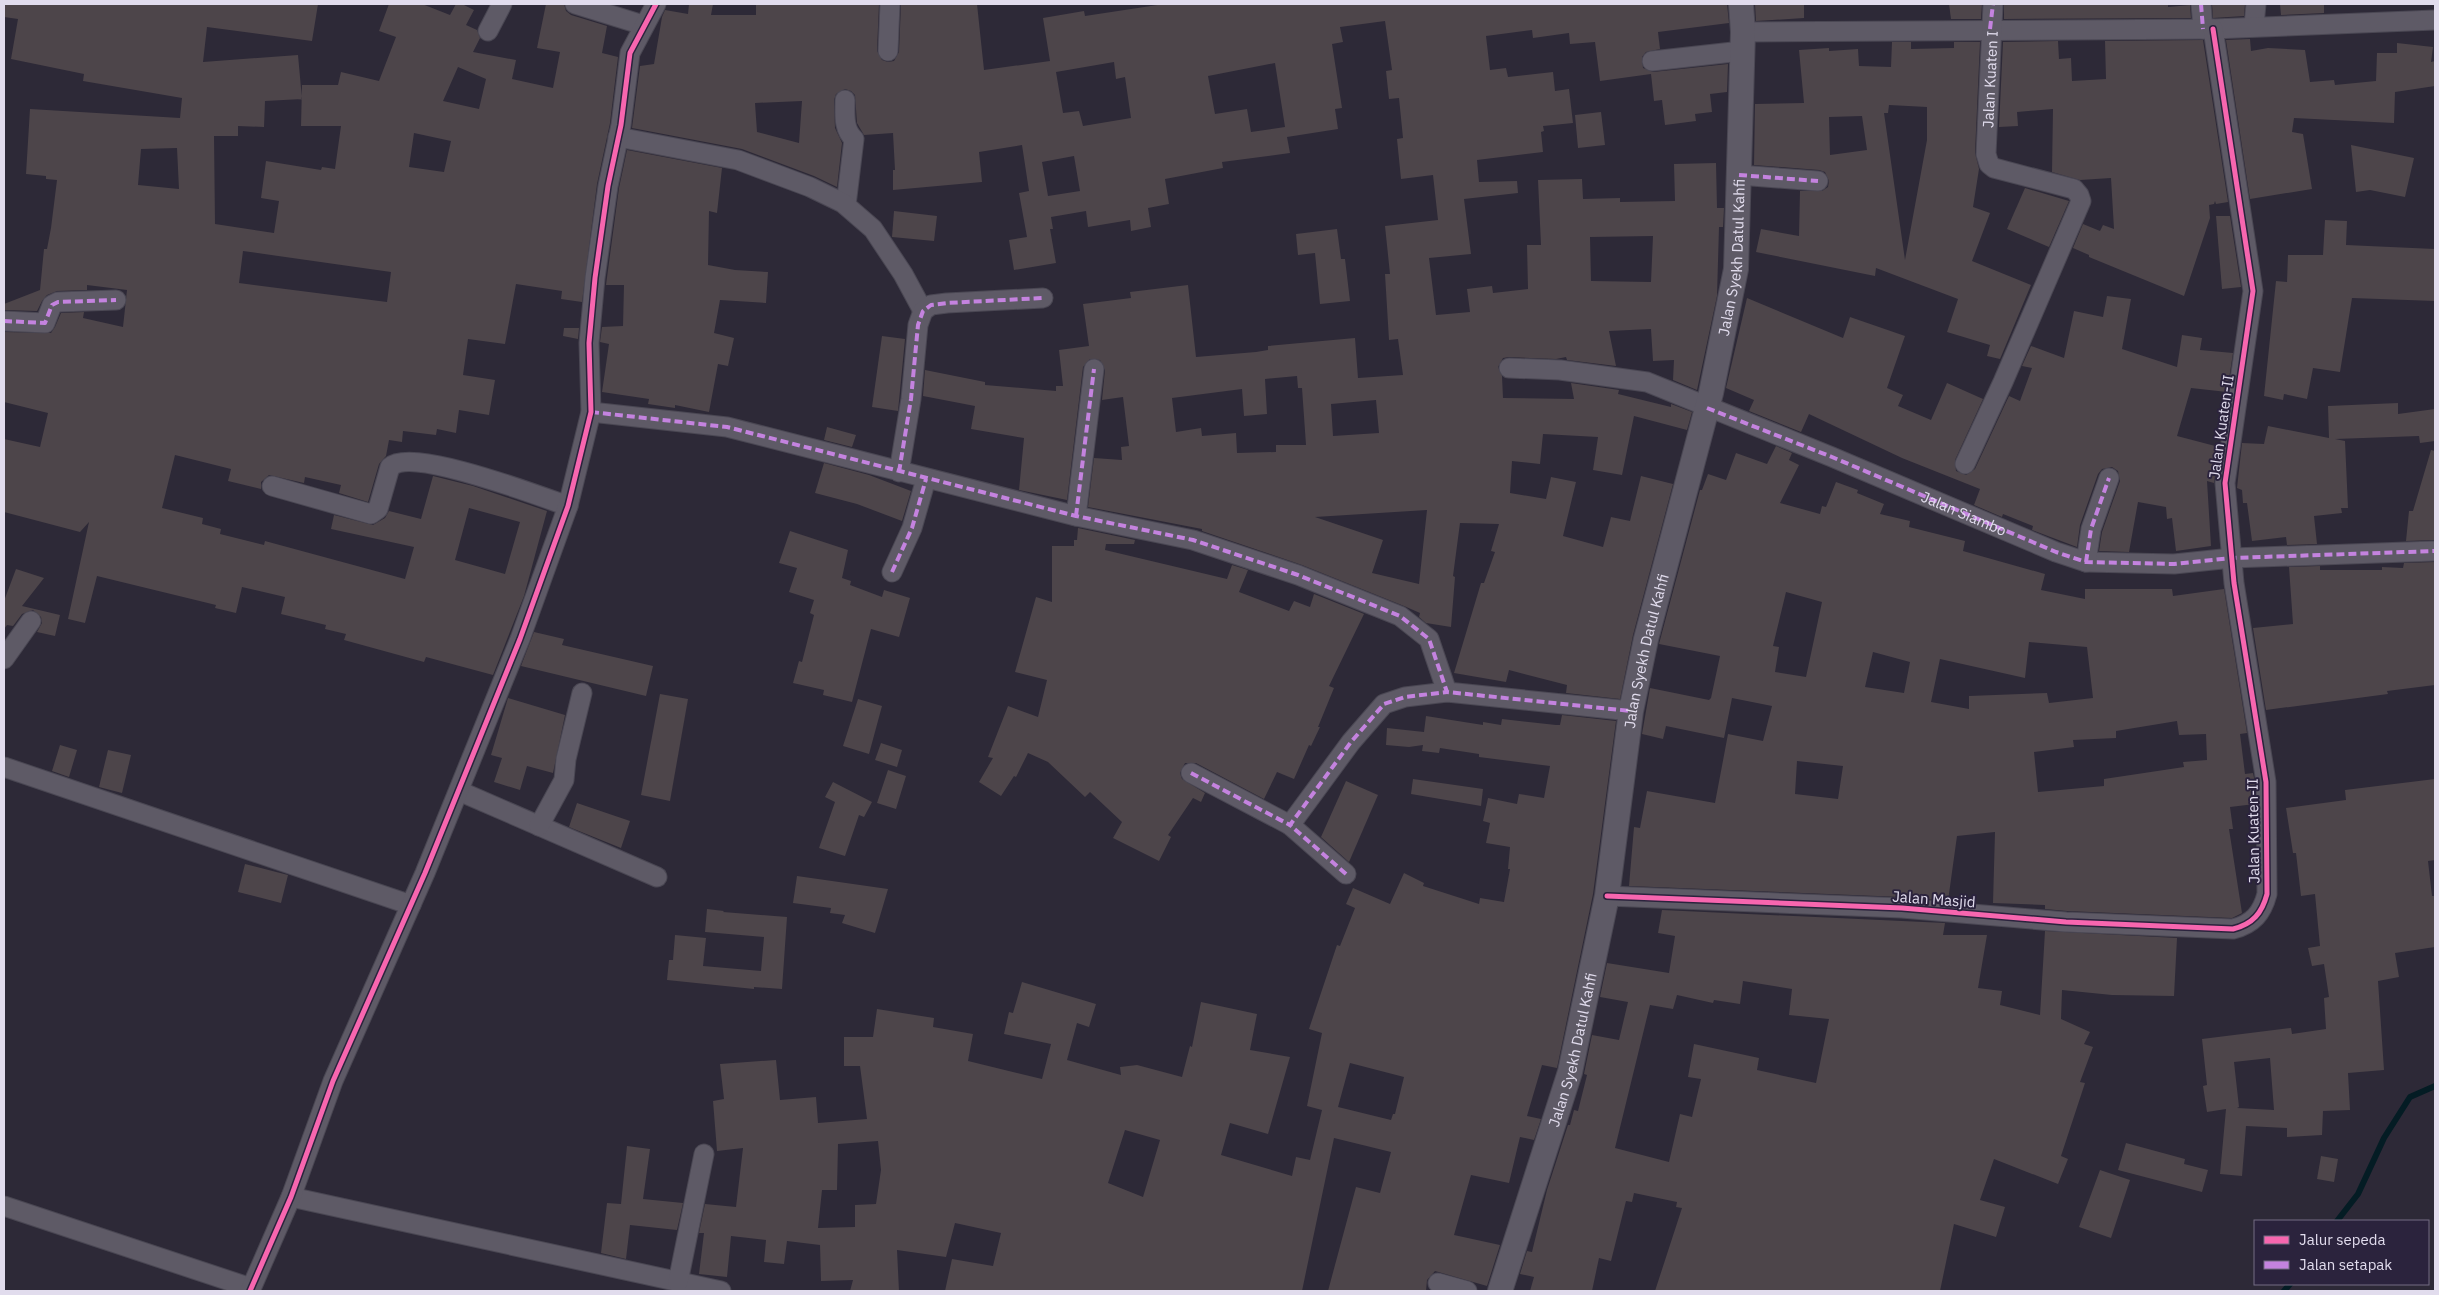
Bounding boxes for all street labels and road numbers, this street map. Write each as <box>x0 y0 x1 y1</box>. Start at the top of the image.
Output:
street label: Jalan Kuaten I <box>1978 30 2001 128</box>
street label: Jalan Syekh Datul Kahfi <box>1713 178 1748 337</box>
street label: Jalan Kuaten-II <box>2204 374 2238 480</box>
street label: Jalan Siambo <box>1919 487 2010 539</box>
street label: Jalan Syekh Datul Kahfi <box>1619 572 1672 729</box>
street label: Jalan Kuaten-II <box>2243 778 2263 884</box>
street label: Jalan Masjid <box>1892 887 1976 911</box>
street label: Jalan Syekh Datul Kahfi <box>1544 971 1600 1129</box>

